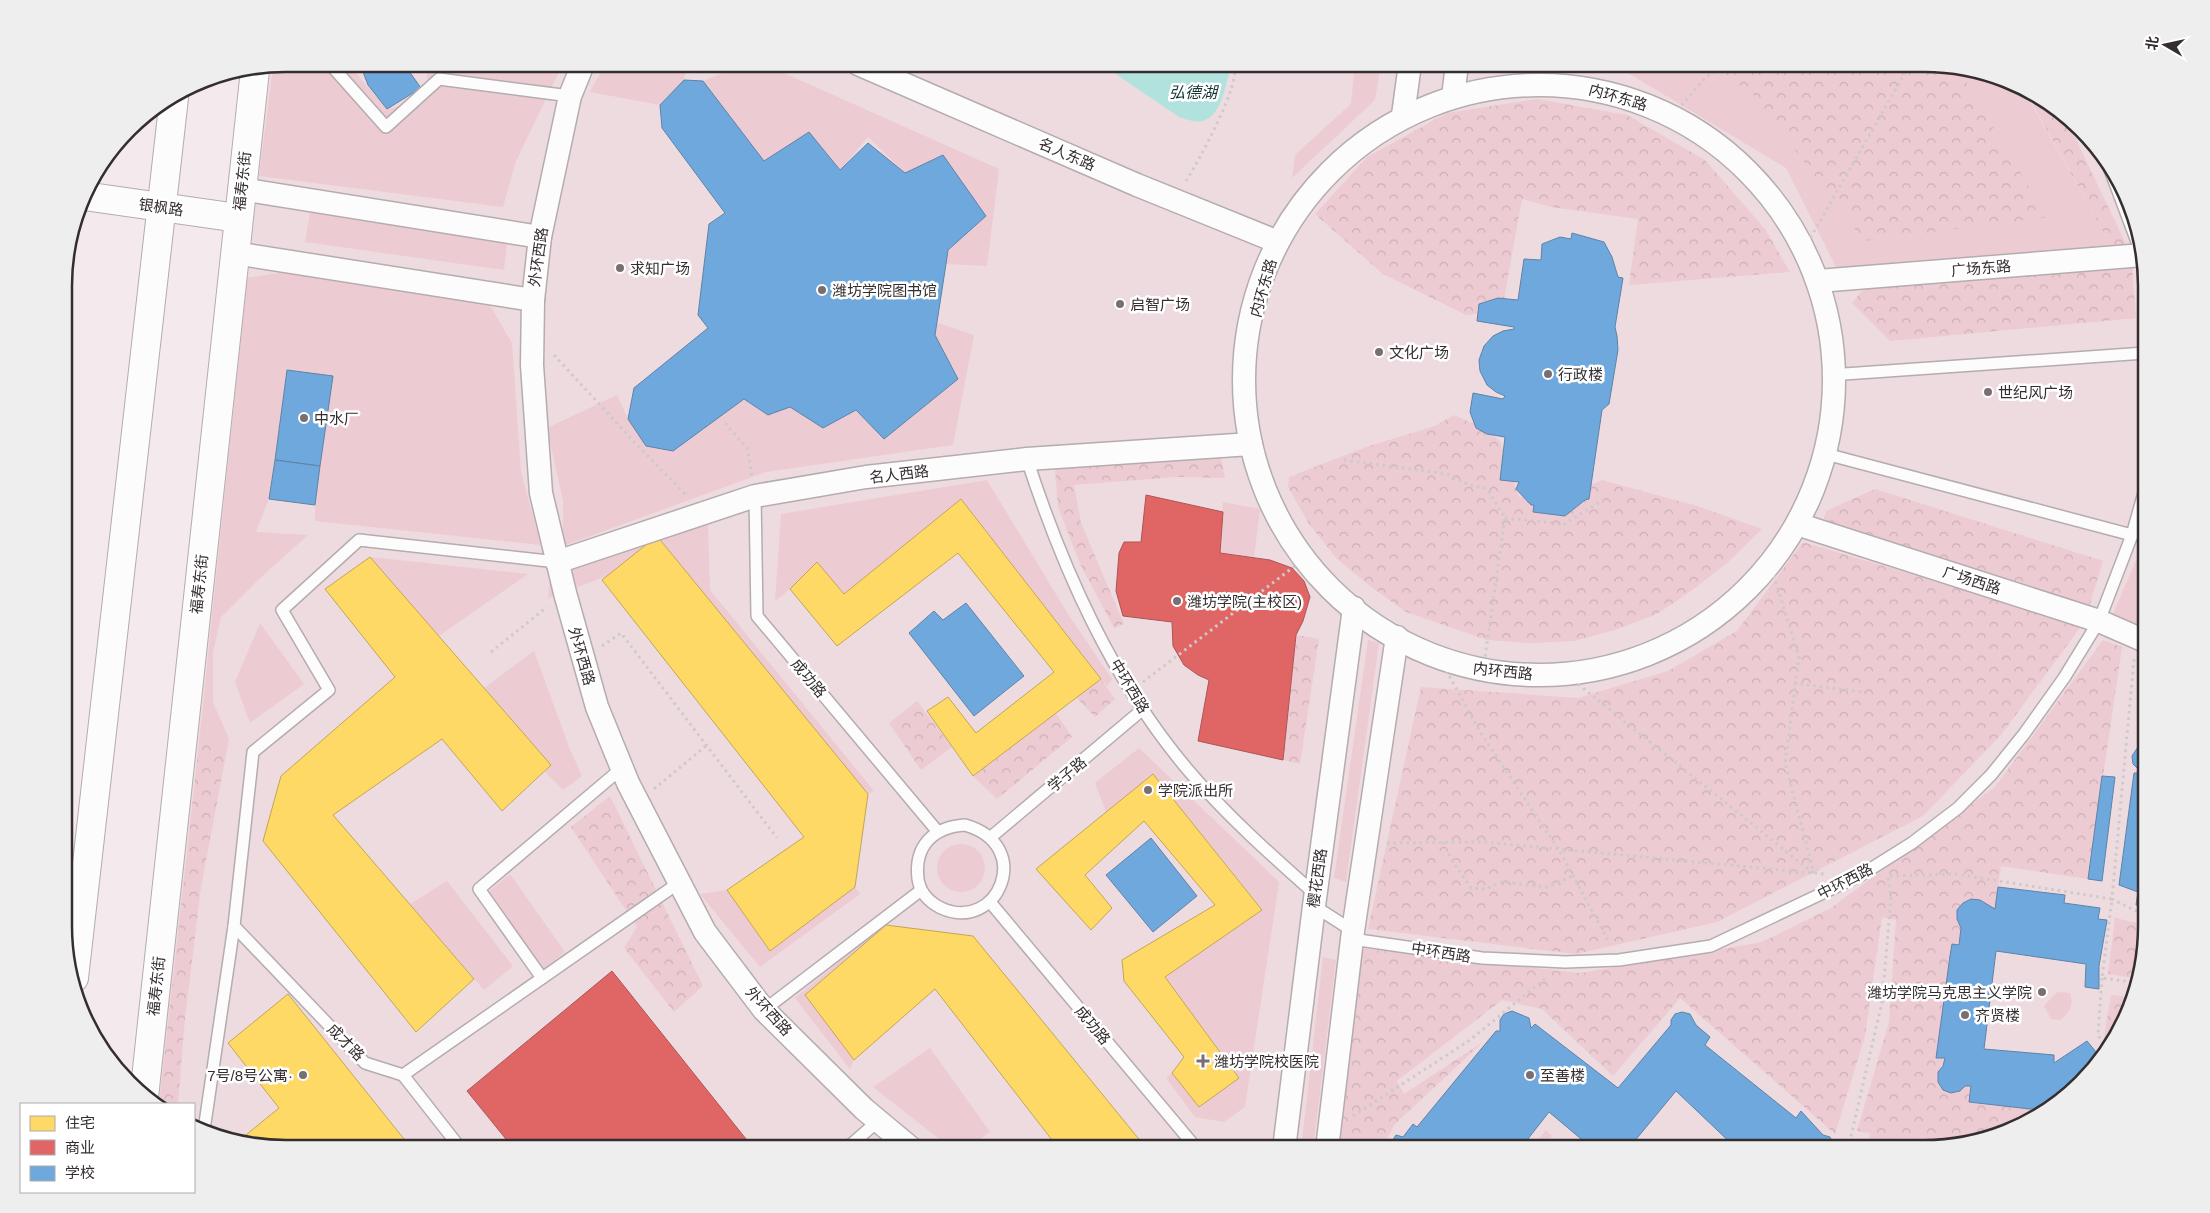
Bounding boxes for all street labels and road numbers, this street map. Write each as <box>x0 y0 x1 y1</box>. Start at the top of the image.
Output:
street label: 内环东路 <box>1587 81 1649 113</box>
street label: 名人东路 <box>1036 134 1098 174</box>
street label: 福寿东街 <box>230 150 254 212</box>
street label: 银枫路 <box>138 195 184 219</box>
street label: 外环西路 <box>525 226 551 288</box>
street label: 内环东路 <box>1247 257 1279 319</box>
street label: 广场东路 <box>1950 257 2012 279</box>
street label: 名人西路 <box>868 462 930 486</box>
street label: 福寿东街 <box>187 553 211 615</box>
street label: 广场西路 <box>1941 563 2003 597</box>
street label: 外环西路 <box>566 625 598 687</box>
street label: 成功路 <box>788 655 830 701</box>
street label: 中环西路 <box>1107 656 1153 716</box>
street label: 内环西路 <box>1472 659 1534 683</box>
street label: 学子路 <box>1044 753 1090 795</box>
street label: 樱花西路 <box>1304 847 1330 909</box>
street label: 中环西路 <box>1814 860 1876 902</box>
street label: 中环西路 <box>1410 939 1472 965</box>
street label: 福寿东街 <box>144 955 168 1017</box>
street label: 外环西路 <box>743 983 795 1039</box>
street label: 成功路 <box>1072 1002 1114 1048</box>
street label: 成才路 <box>324 1020 368 1064</box>

